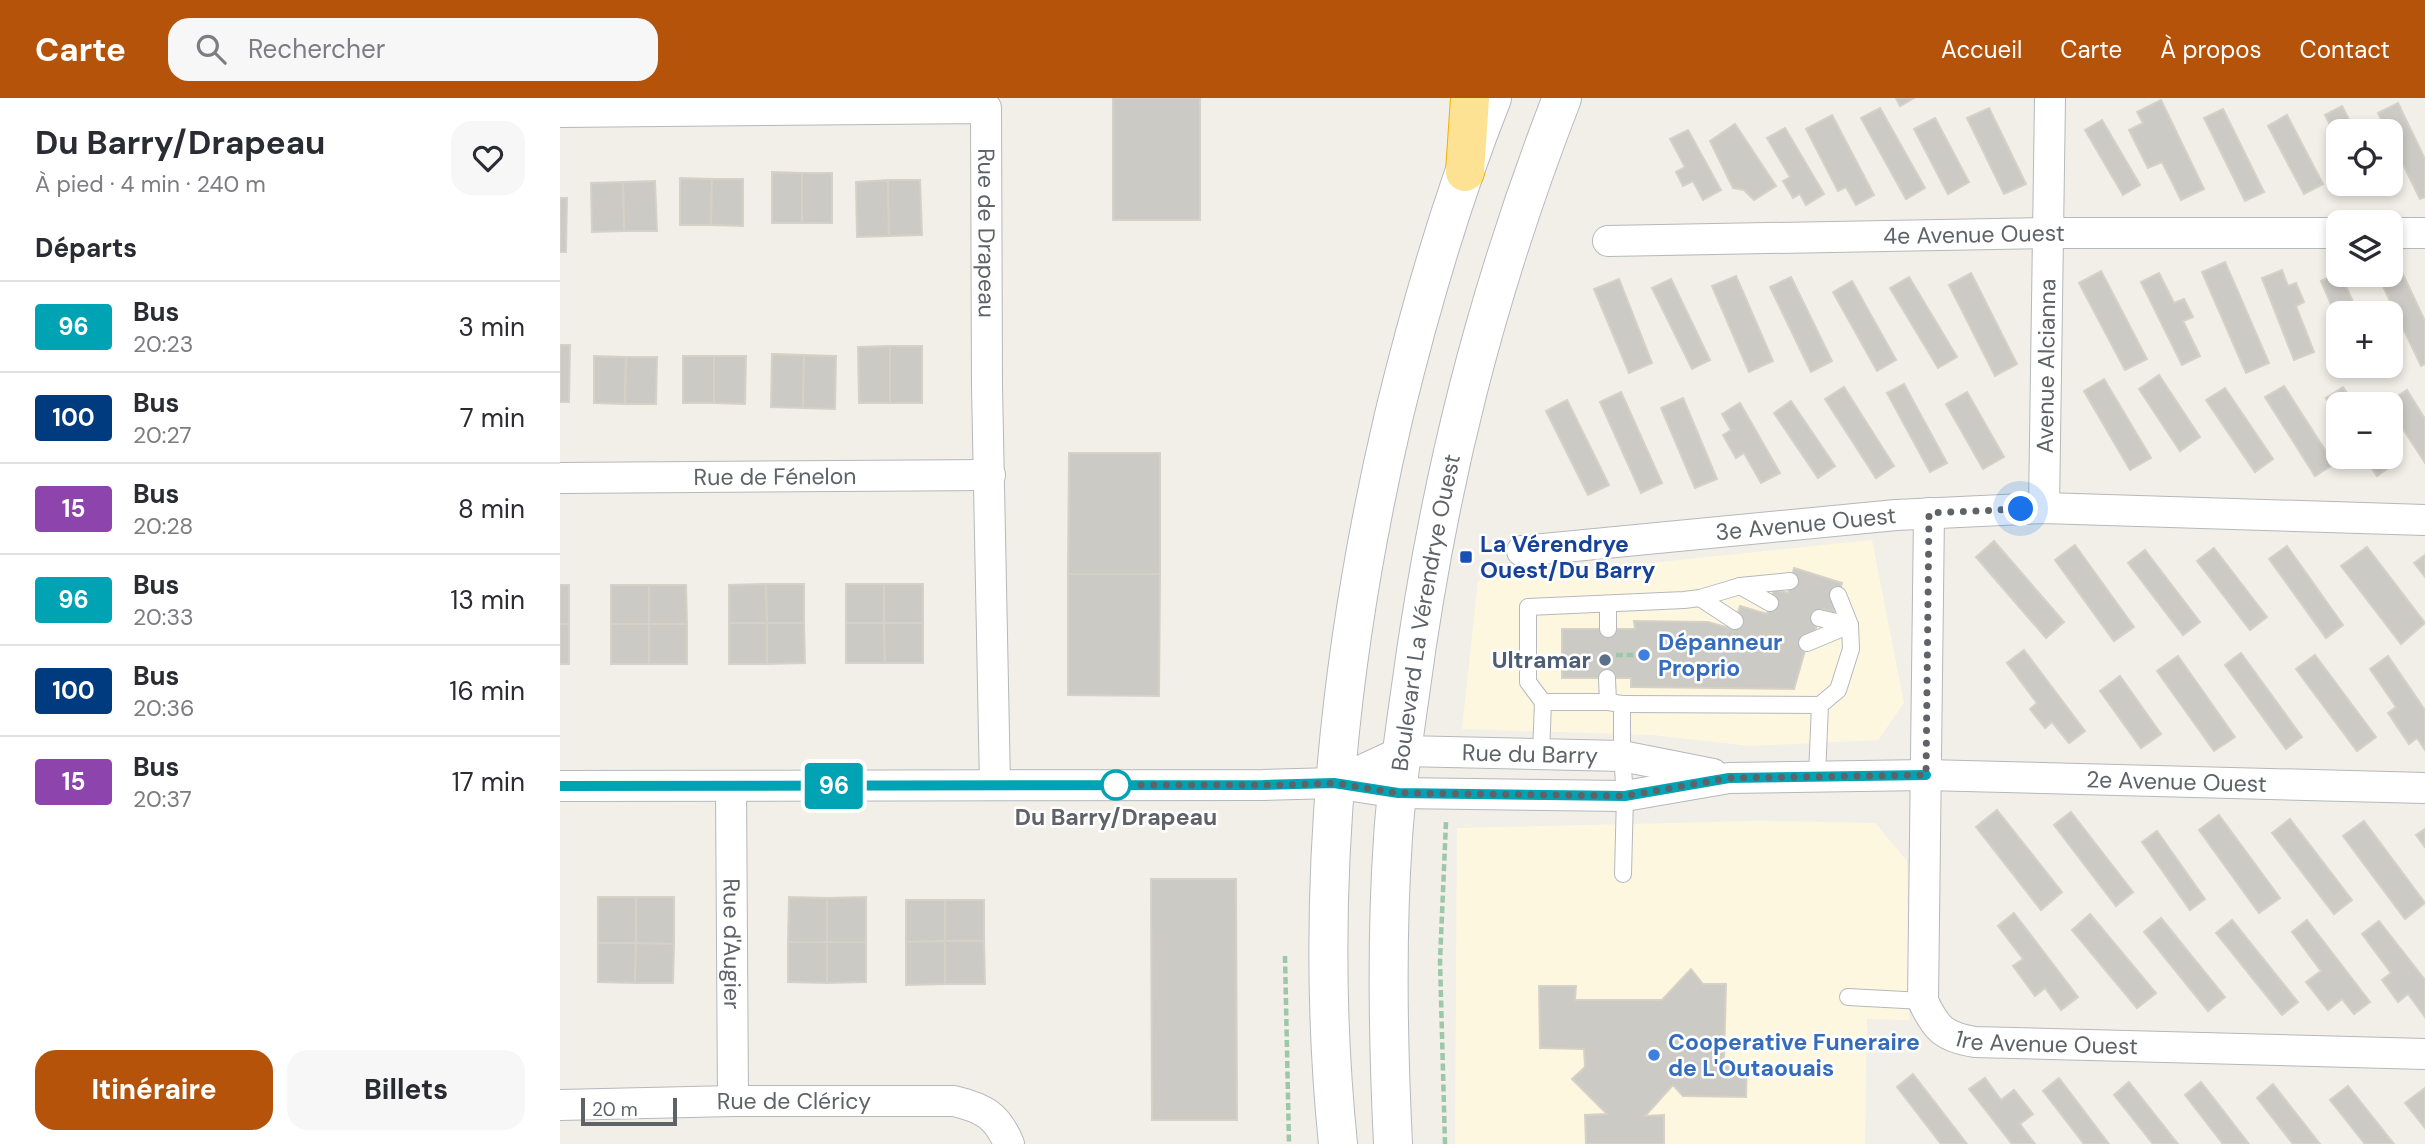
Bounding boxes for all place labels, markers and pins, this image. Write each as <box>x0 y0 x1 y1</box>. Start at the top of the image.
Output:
place label: La Vérendrye Ouest/Du Barry <box>1480 529 1656 585</box>
marker: La Vérendrye Ouest/Du Barry <box>1458 549 1474 565</box>
place label: Dépanneur Proprio <box>1658 627 1782 683</box>
place label: Ultramar <box>1492 645 1591 675</box>
marker: Dépanneur Proprio <box>1636 647 1652 663</box>
marker: Ultramar <box>1597 652 1613 668</box>
marker: Du Barry/Drapeau <box>1101 770 1131 800</box>
place label: Du Barry/Drapeau <box>1015 802 1217 832</box>
place label: Cooperative Funeraire de L'Outaouais <box>1668 1027 1920 1083</box>
marker: Cooperative Funeraire de L'Outaouais <box>1646 1047 1662 1063</box>

